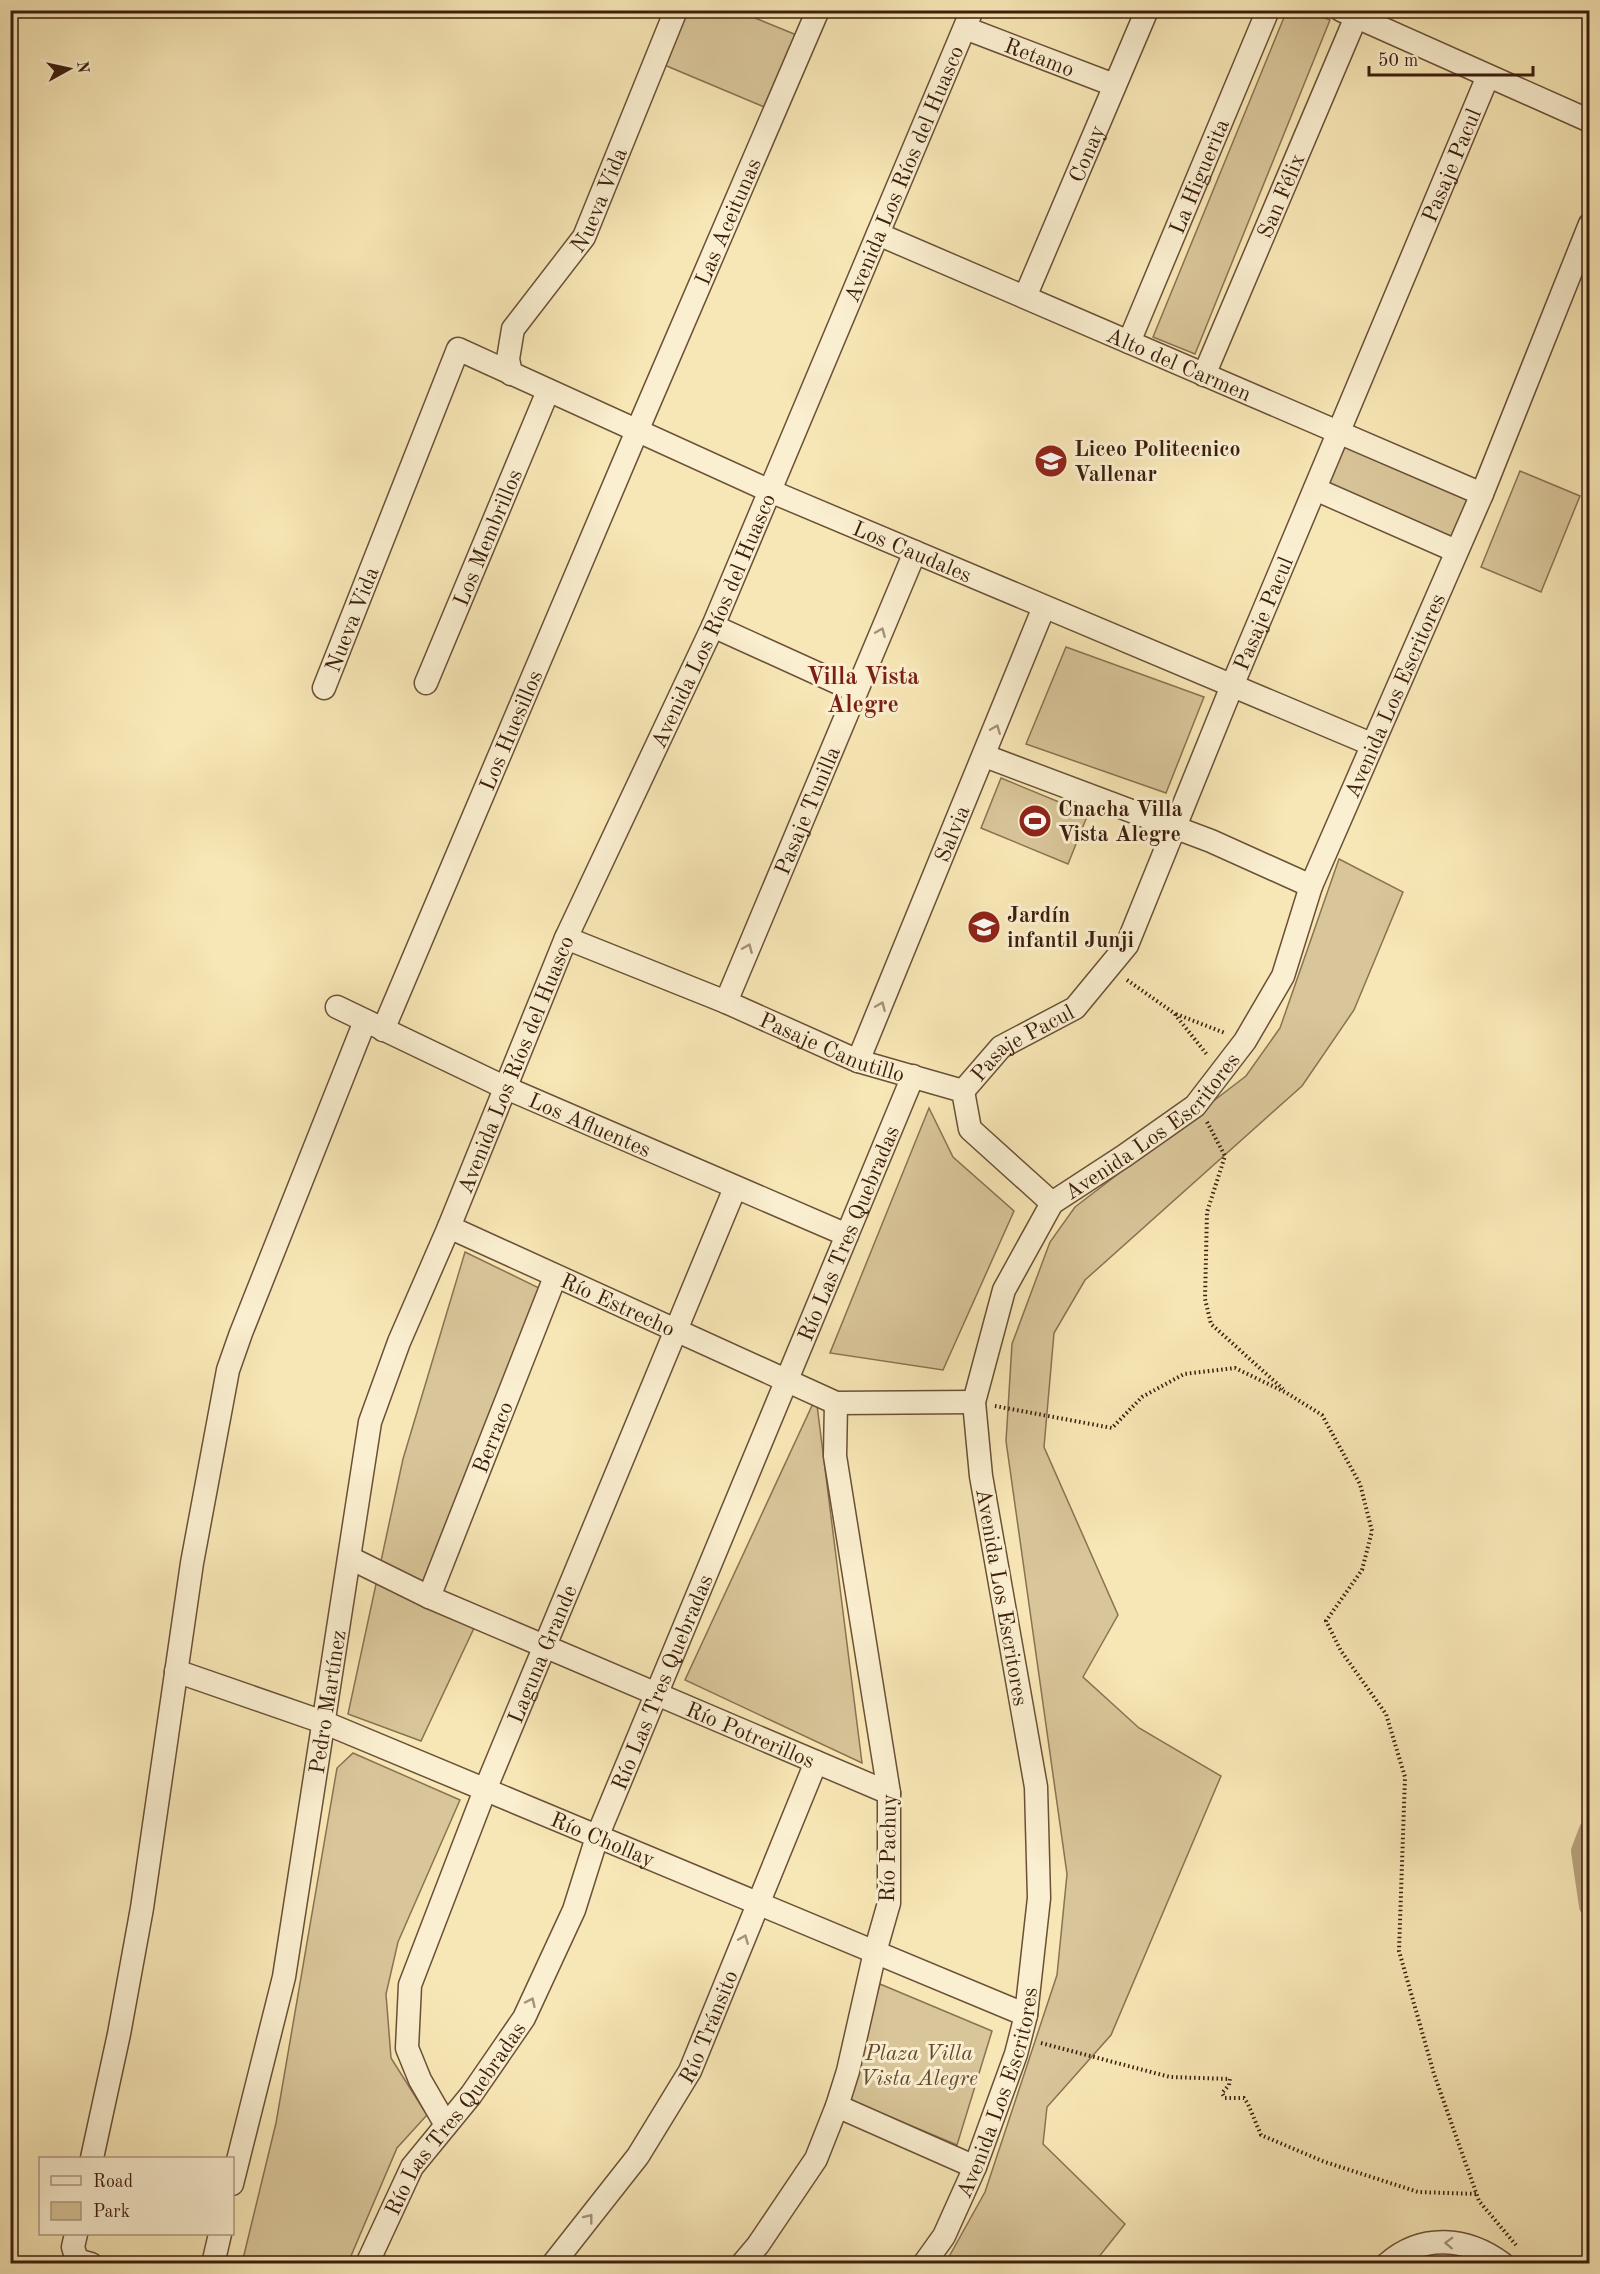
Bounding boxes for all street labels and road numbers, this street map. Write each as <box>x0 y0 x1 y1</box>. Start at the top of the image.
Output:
street label: Retamo <box>1001 35 1077 82</box>
street label: Avenida Los Ríos del Huasco <box>841 43 969 306</box>
street label: Pasaje Pacul <box>1419 106 1486 226</box>
street label: La Higuerita <box>1167 116 1234 237</box>
street label: Conay <box>1066 122 1110 186</box>
street label: Nueva Vida <box>567 145 632 257</box>
street label: San Félix <box>1254 151 1310 242</box>
street label: Las Aceitunas <box>692 155 766 289</box>
street label: Alto del Carmen <box>1103 325 1254 406</box>
street label: Los Membrillos <box>450 466 527 610</box>
street label: Avenida Los Ríos del Huasco <box>648 491 780 752</box>
street label: Los Caudales <box>849 518 974 588</box>
street label: Pasaje Pacul <box>1231 554 1298 674</box>
street label: Nueva Vida <box>322 564 384 676</box>
street label: Avenida Los Escritores <box>1342 591 1450 802</box>
street label: Los Huesillos <box>477 667 547 794</box>
street label: Pasaje Tunilla <box>772 744 845 878</box>
street label: Salvia <box>932 803 975 866</box>
street label: Avenida Los Ríos del Huasco <box>455 933 579 1197</box>
street label: Pasaje Pacul <box>968 1002 1078 1086</box>
street label: Pasaje Canutillo <box>756 1009 907 1087</box>
street label: Avenida Los Escritores <box>1061 1049 1245 1205</box>
street label: Los Afluentes <box>525 1090 654 1162</box>
street label: Río Las Tres Quebradas <box>795 1123 904 1345</box>
street label: Río Estrecho <box>557 1270 678 1341</box>
street label: Berraco <box>470 1399 518 1477</box>
street label: Avenida Los Escritores <box>971 1487 1031 1708</box>
street label: Río Las Tres Quebradas <box>609 1572 718 1794</box>
street label: Laguna Grande <box>505 1582 582 1727</box>
street label: Pedro Martínez <box>307 1629 351 1775</box>
street label: Río Potrerillos <box>682 1699 818 1773</box>
street label: Río Pachuy <box>877 1793 901 1903</box>
street label: Río Chollay <box>547 1809 658 1872</box>
street label: Río Tránsito <box>676 1967 743 2088</box>
street label: Avenida Los Escritores <box>954 1986 1042 2202</box>
street label: Río Las Tres Quebradas <box>382 2019 531 2219</box>

